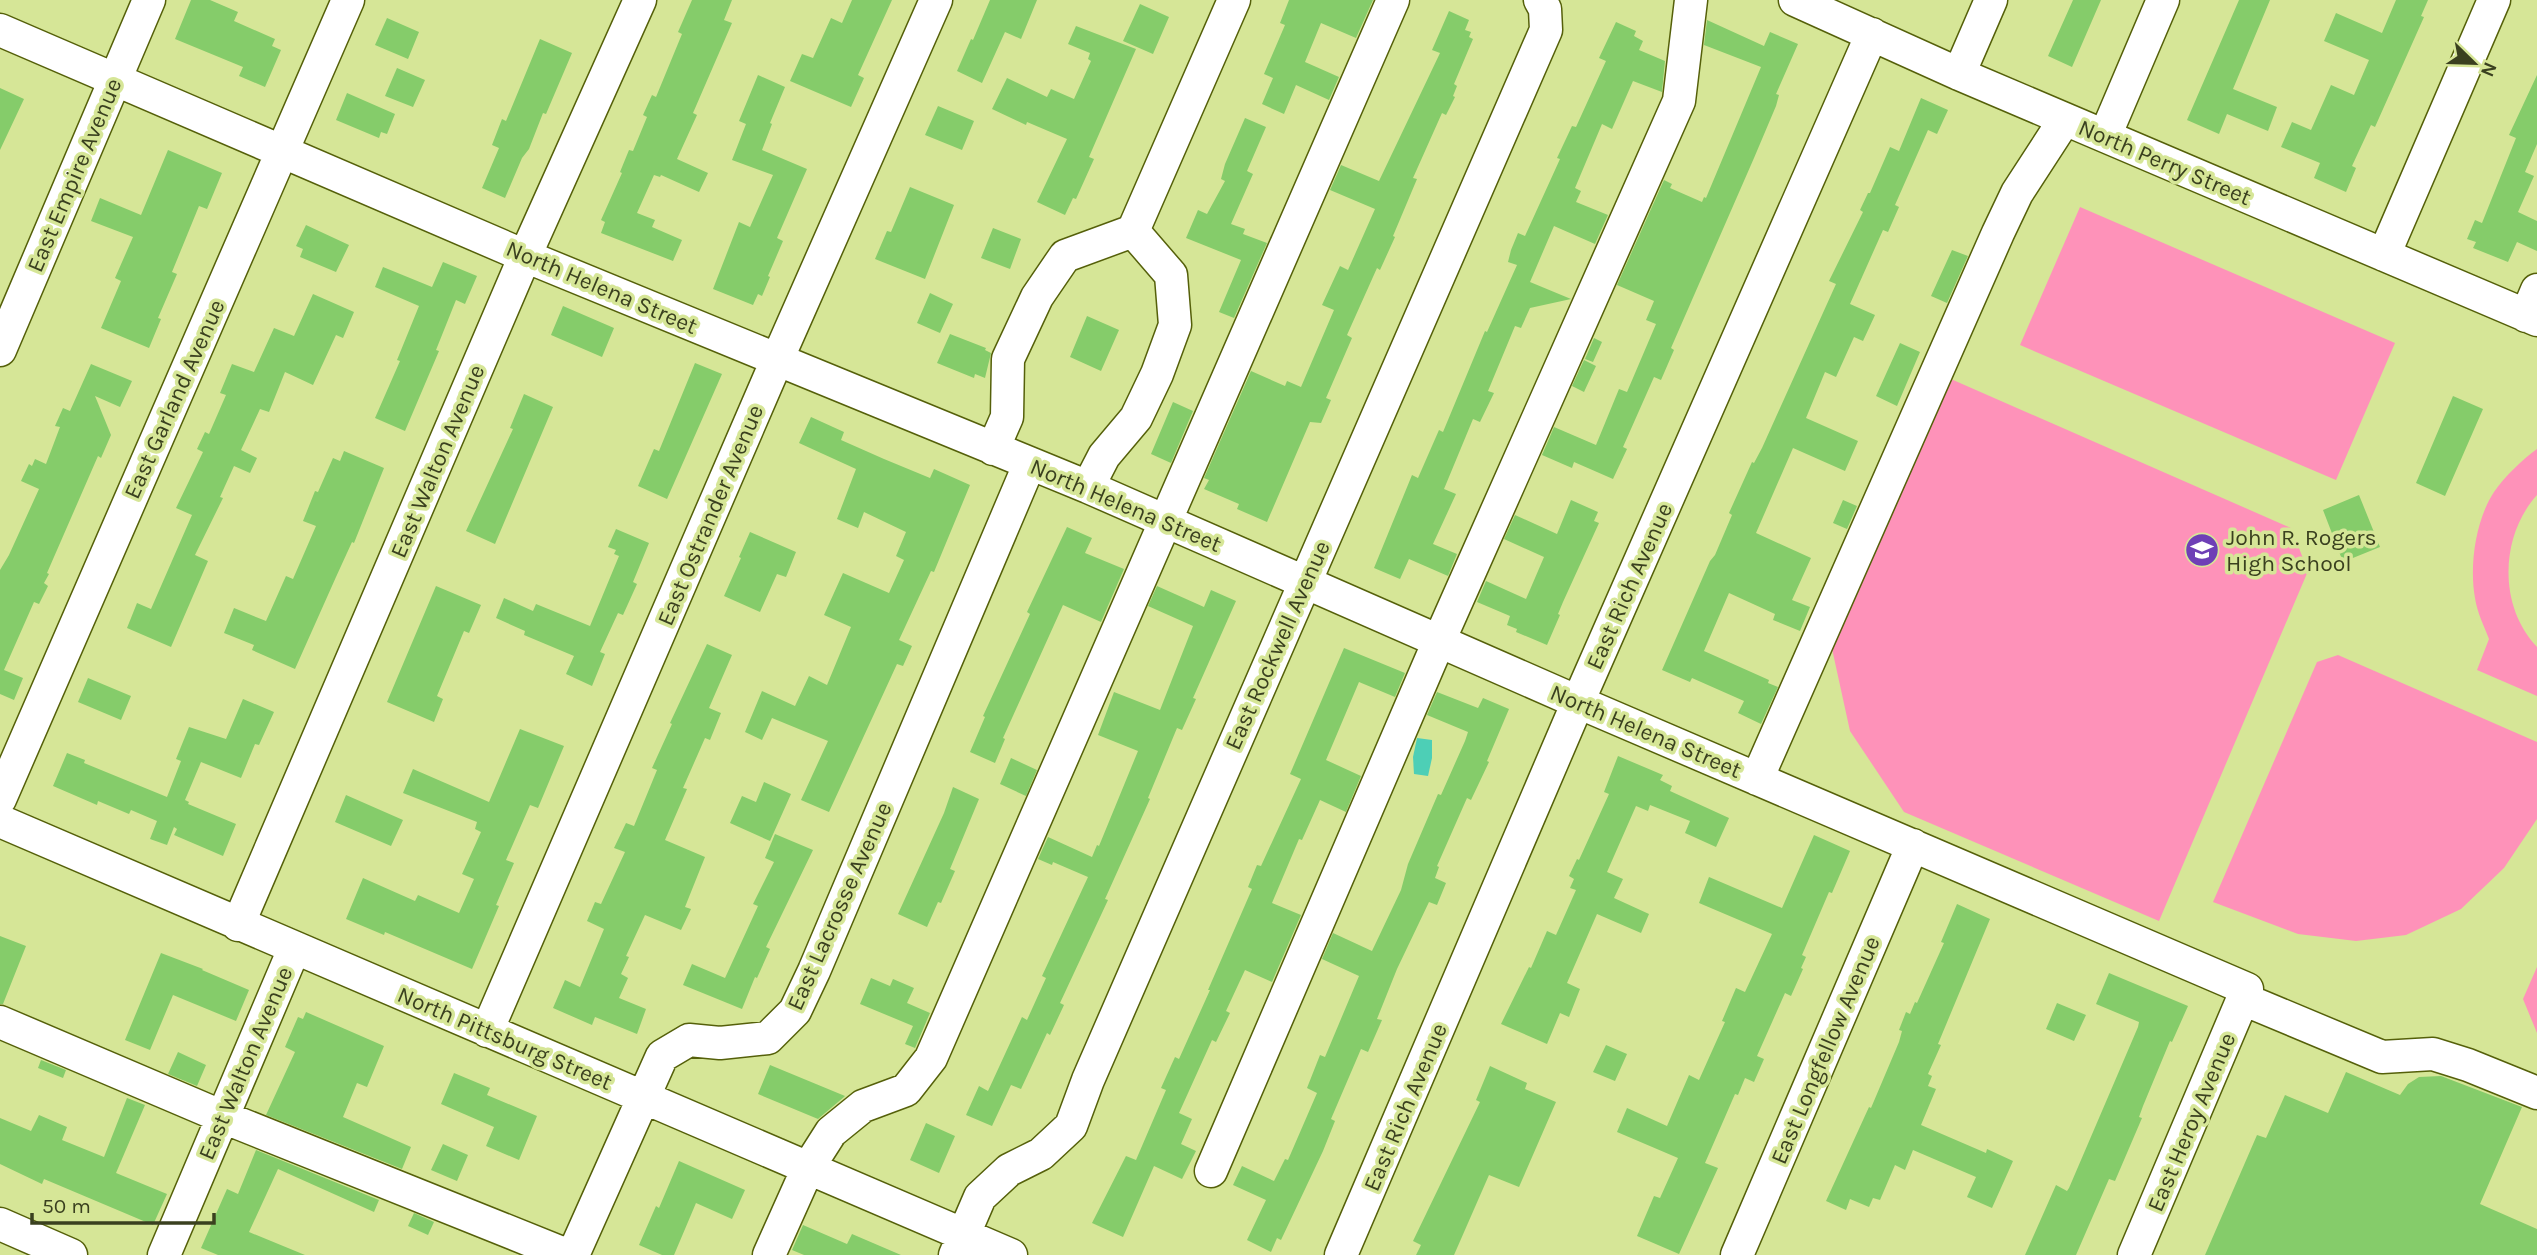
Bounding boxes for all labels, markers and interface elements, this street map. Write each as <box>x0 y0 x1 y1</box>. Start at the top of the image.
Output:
north arrow <box>2439 28 2509 98</box>
text: N <box>2476 59 2502 80</box>
street label: East Empire Avenue <box>21 74 127 276</box>
street label: North Perry Street <box>2074 114 2256 211</box>
street label: North Helena Street <box>502 235 702 340</box>
street label: East Garland Avenue <box>118 295 231 503</box>
street label: East Walton Avenue <box>385 361 490 562</box>
street label: East Ostrander Avenue <box>652 401 769 630</box>
street label: North Helena Street <box>1026 453 1226 558</box>
street label: East Rich Avenue <box>1581 499 1678 674</box>
place label: John R. Rogers High School <box>2226 524 2377 577</box>
school or university icon: John R. Rogers High School <box>2183 531 2221 569</box>
street label: East Rockwell Avenue <box>1219 537 1336 754</box>
street label: North Helena Street <box>1546 679 1746 784</box>
street label: East Lacrosse Avenue <box>781 798 898 1015</box>
street label: East Longfellow Avenue <box>1765 932 1886 1168</box>
street label: East Walton Avenue <box>193 963 298 1164</box>
street label: North Pittsburg Street <box>393 981 617 1096</box>
street label: East Rich Avenue <box>1358 1019 1453 1195</box>
street label: East Heroy Avenue <box>2142 1029 2241 1216</box>
scale bar <box>32 1182 214 1226</box>
text: 50 m <box>42 1194 91 1218</box>

